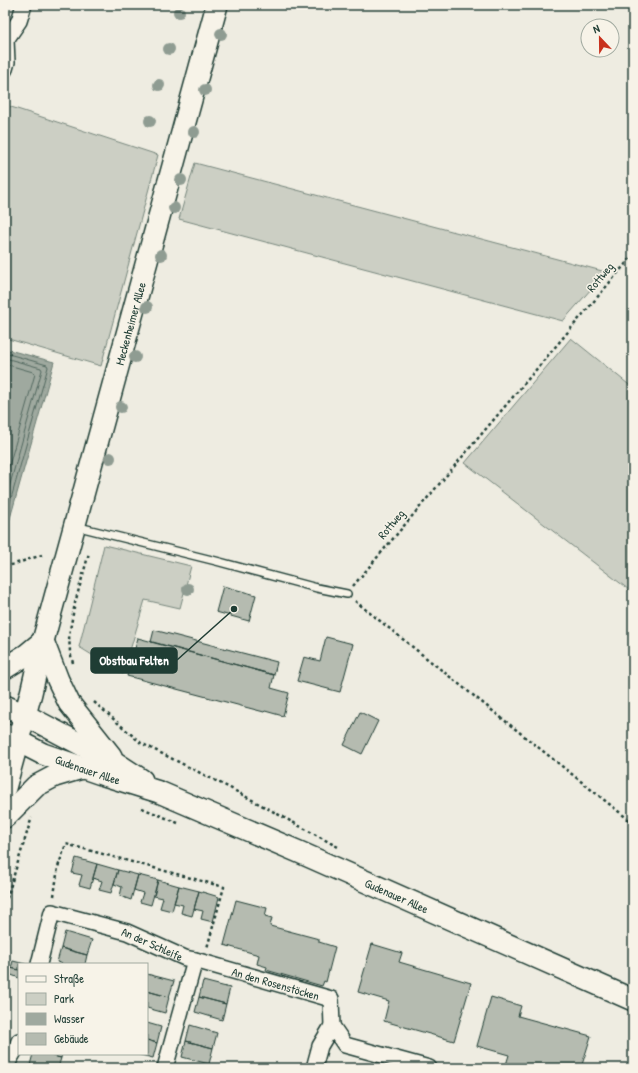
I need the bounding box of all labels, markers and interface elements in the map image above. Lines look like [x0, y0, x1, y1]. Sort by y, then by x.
north arrow [580, 18, 620, 58]
text: N [591, 21, 602, 36]
street label: Rottweg [582, 258, 618, 296]
street label: Meckenheimer Allee [110, 280, 149, 367]
street label: Rottweg [373, 505, 409, 543]
callout: Obstbau Felten [91, 648, 177, 673]
text: Obstbau Felten [99, 651, 169, 669]
street label: Gudenauer Allee [53, 750, 123, 788]
street label: Gudenauer Allee [362, 874, 431, 917]
street label: An der Schleife [120, 922, 186, 965]
legend [18, 963, 148, 1055]
street label: An den Rosenstöcken [230, 963, 322, 1004]
text: Straße [54, 970, 84, 987]
text: Park [54, 990, 74, 1007]
text: Wasser [54, 1010, 85, 1027]
text: Gebäude [54, 1030, 89, 1047]

